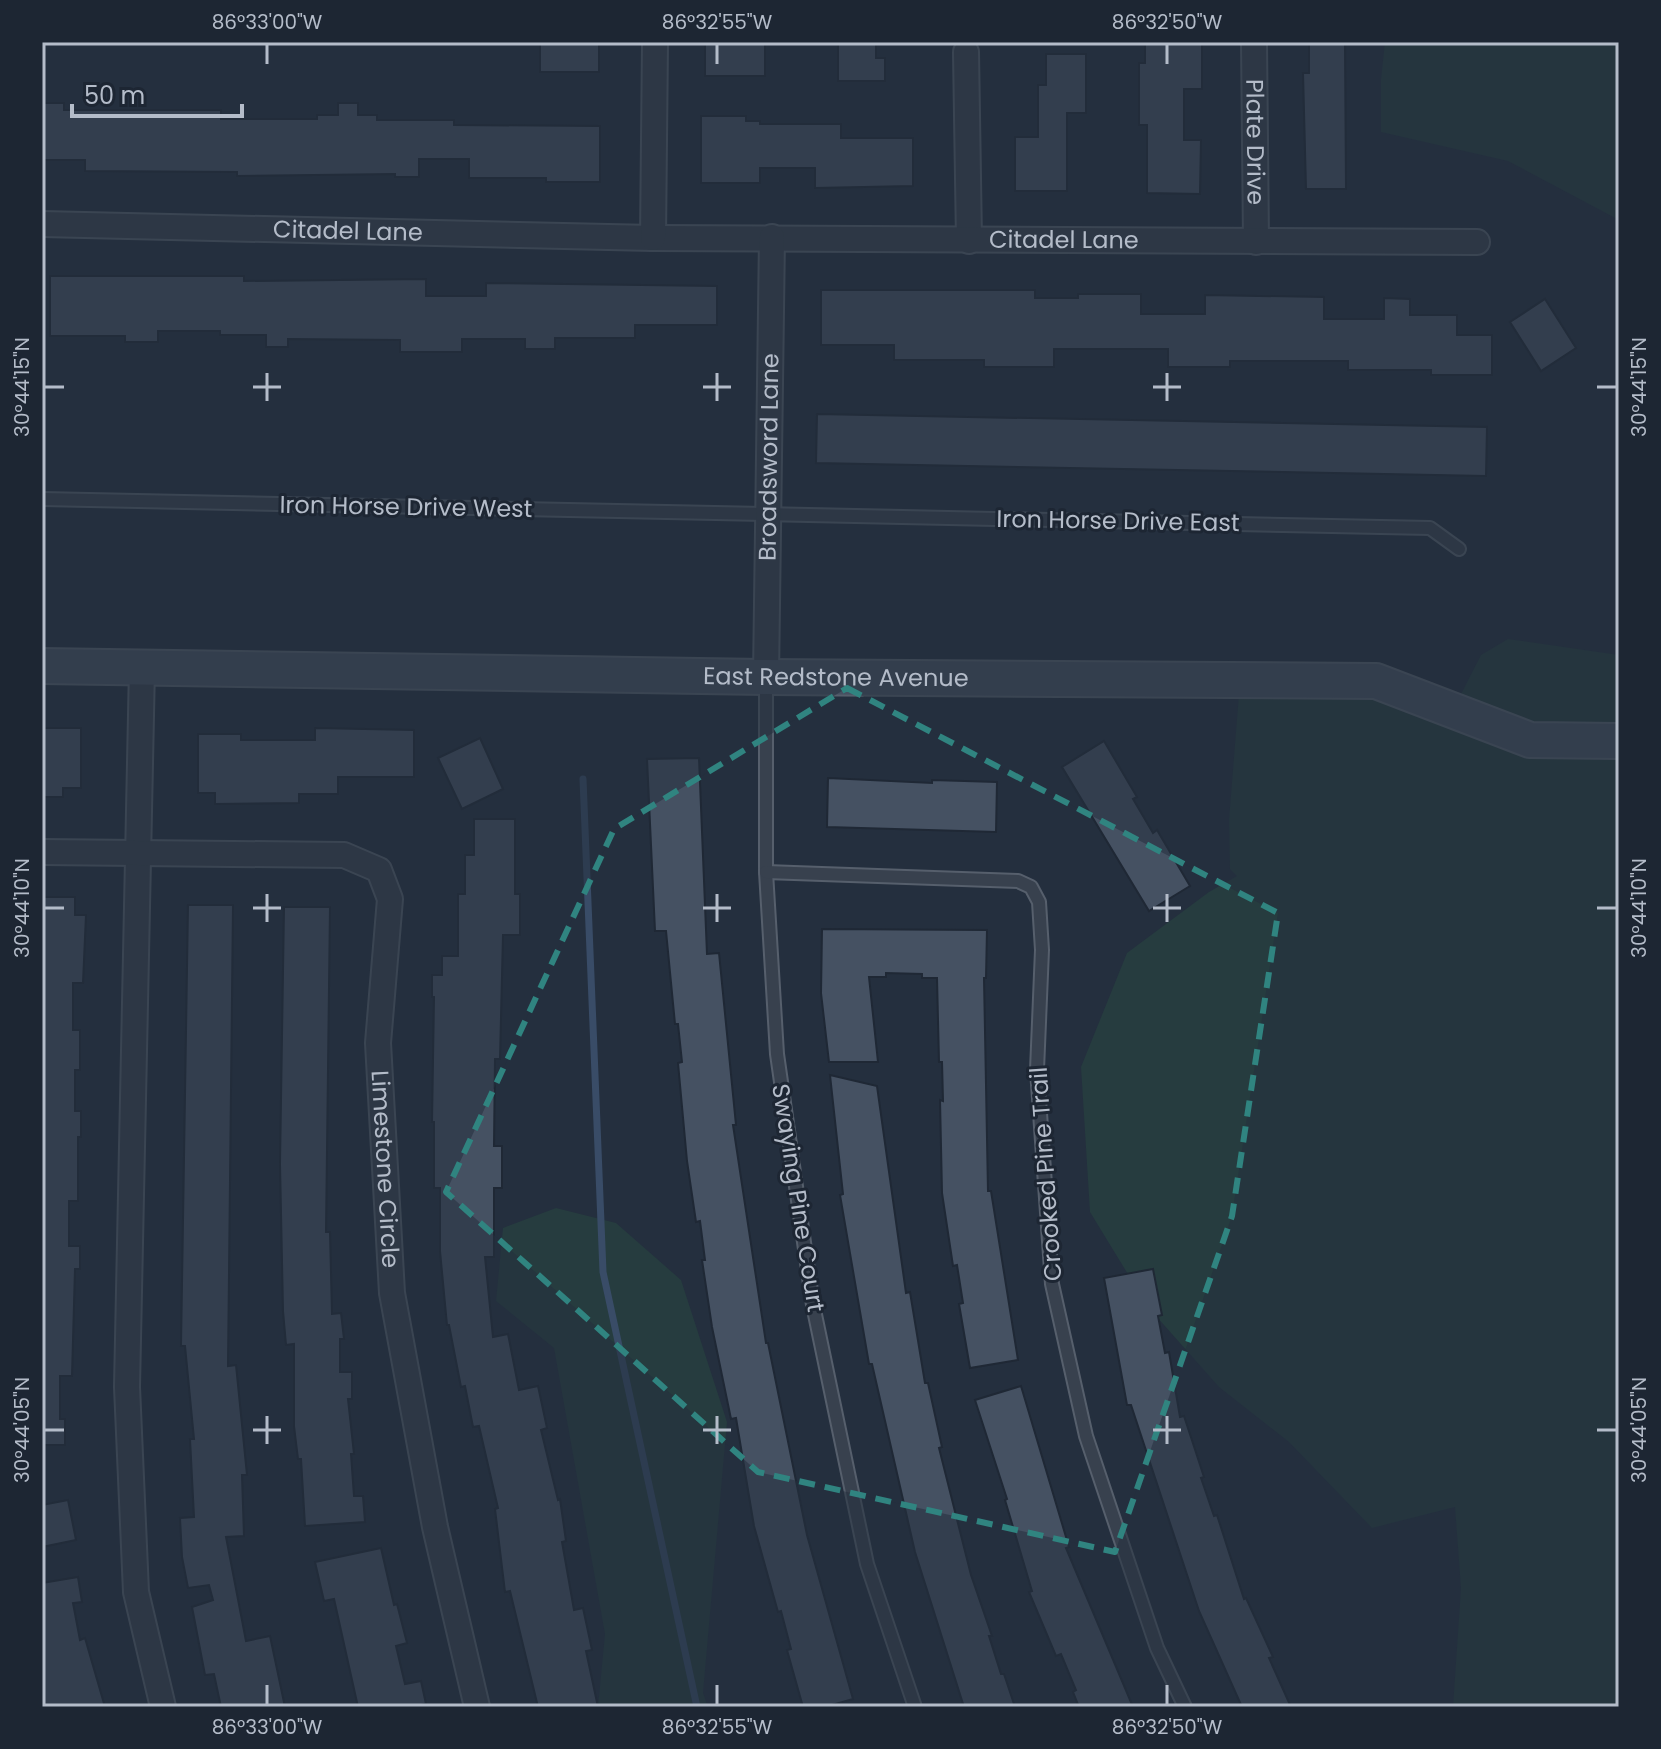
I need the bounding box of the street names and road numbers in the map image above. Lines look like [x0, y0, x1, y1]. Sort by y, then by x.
street label: Plate Drive [1238, 79, 1273, 205]
street label: Citadel Lane [273, 212, 423, 249]
street label: Citadel Lane [989, 223, 1139, 256]
street label: Broadsword Lane [751, 353, 786, 561]
street label: Iron Horse Drive West [279, 488, 533, 525]
street label: Iron Horse Drive East [996, 502, 1240, 539]
street label: East Redstone Avenue [703, 659, 969, 694]
street label: Crooked Pine Trail [1022, 1066, 1069, 1282]
street label: Limestone Circle [364, 1069, 408, 1269]
street label: Swaying Pine Court [764, 1081, 833, 1314]

